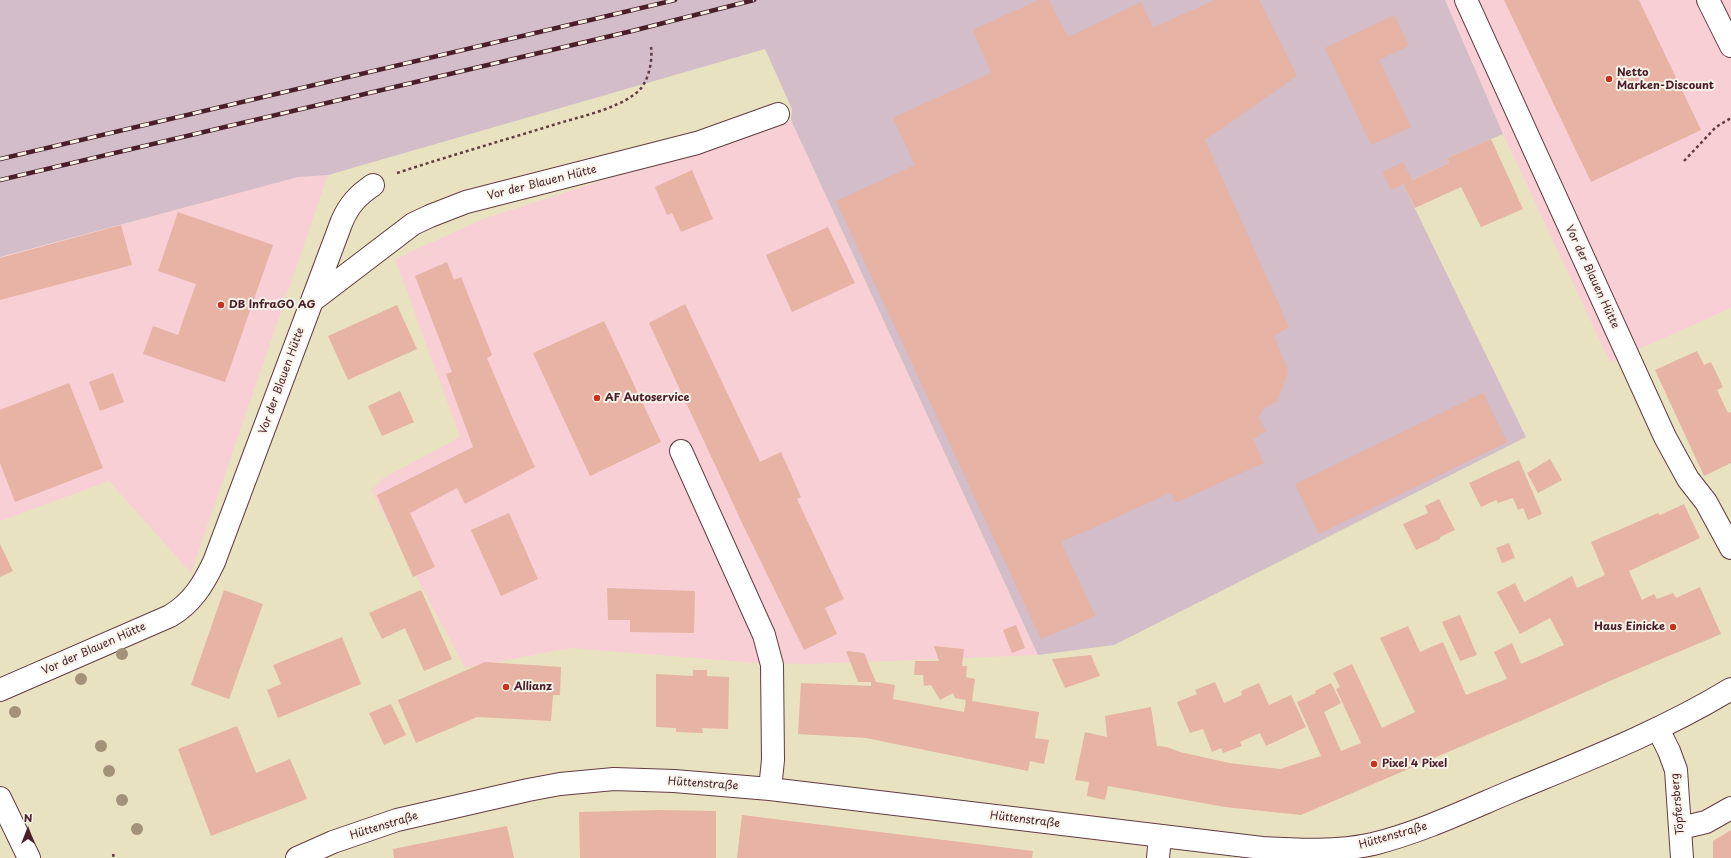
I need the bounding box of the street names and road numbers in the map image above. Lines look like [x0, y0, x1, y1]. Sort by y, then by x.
street label: Vor der Blauen Hütte [486, 163, 598, 203]
street label: Vor der Blauen Hütte [1562, 223, 1622, 331]
street label: Vor der Blauen Hütte [257, 326, 307, 436]
street label: Vor der Blauen Hütte [40, 620, 148, 678]
street label: Töpfersberg [1669, 773, 1687, 835]
street label: Hüttenstraße [667, 775, 739, 793]
street label: Hüttenstraße [348, 809, 420, 843]
street label: Hüttenstraße [989, 809, 1061, 831]
street label: Hüttenstraße [1357, 820, 1429, 852]

